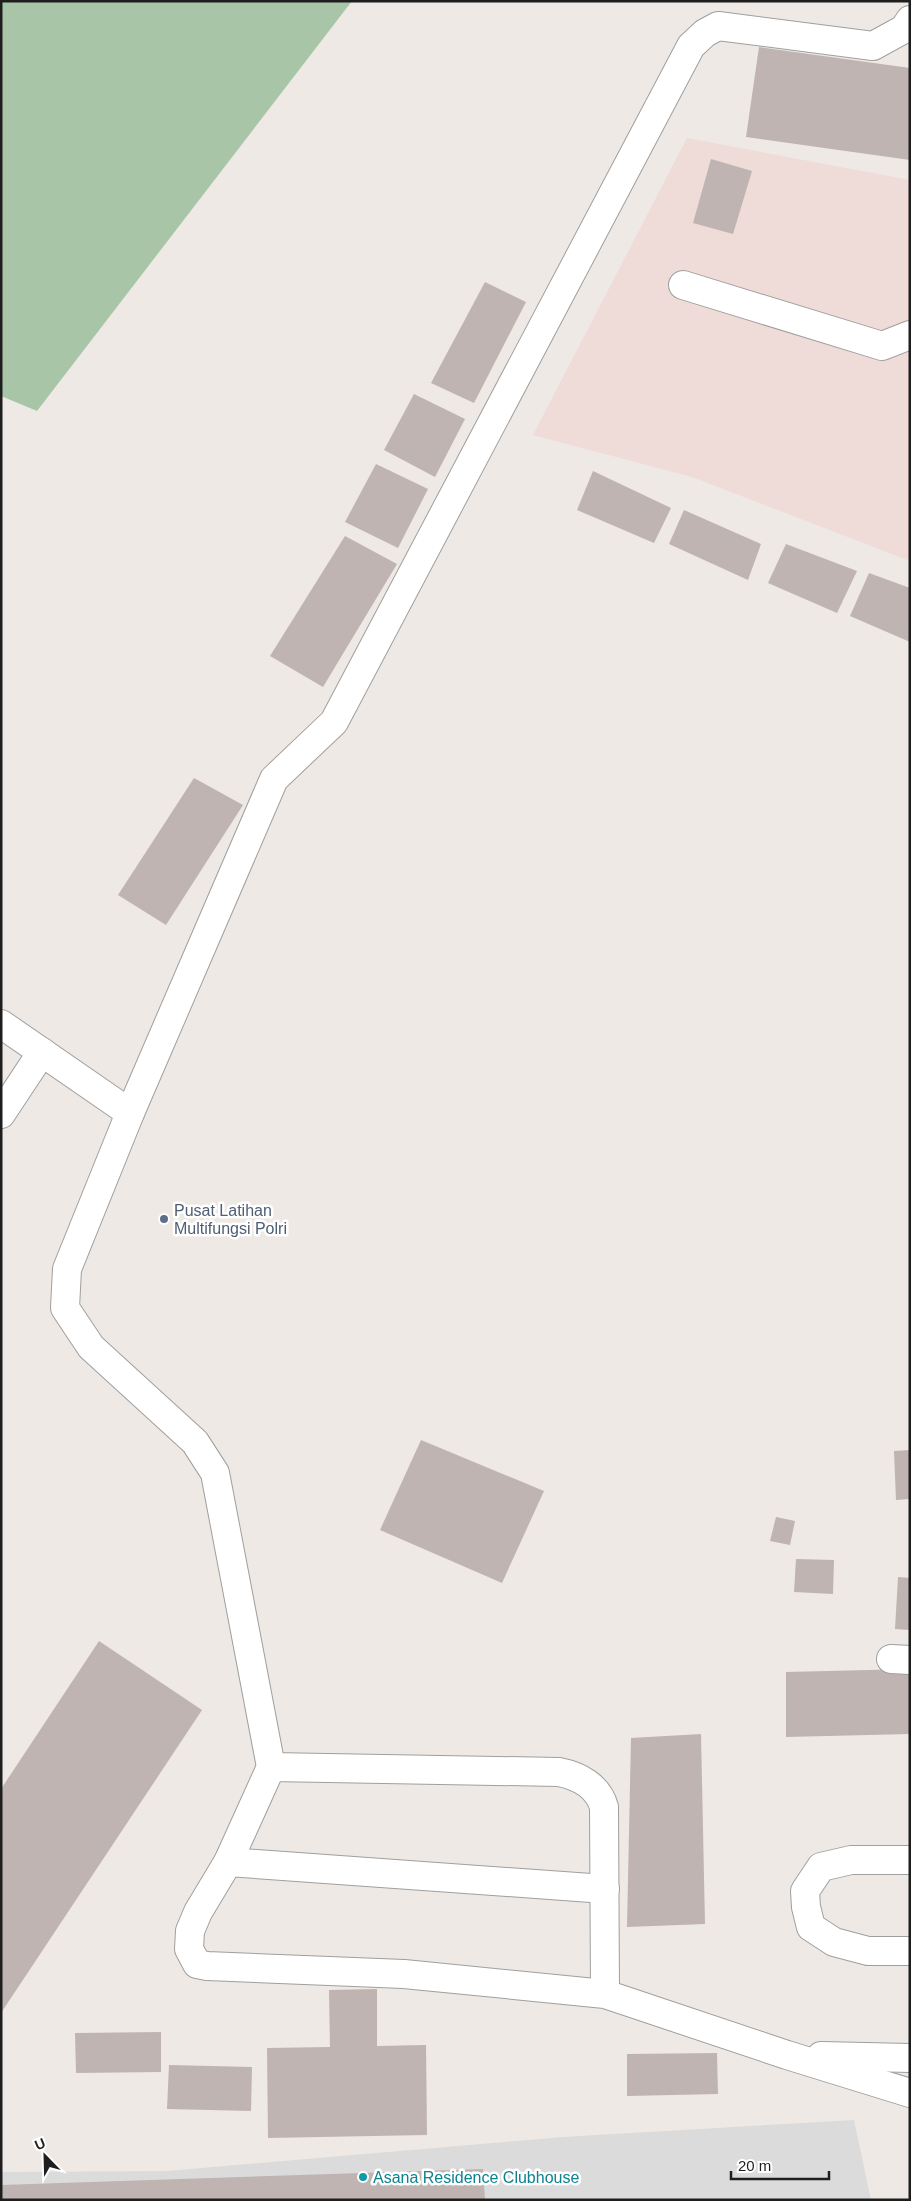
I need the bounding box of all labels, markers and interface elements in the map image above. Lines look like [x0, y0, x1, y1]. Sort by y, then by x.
place label: Pusat Latihan Multifungsi Polri [174, 1202, 287, 1237]
marker: Pusat Latihan Multifungsi Polri [158, 1213, 170, 1225]
north arrow [20, 2131, 70, 2181]
text: U [32, 2135, 48, 2153]
scale bar [731, 2148, 828, 2180]
text: 20 m [738, 2157, 771, 2174]
place label: Asana Residence Clubhouse [373, 2169, 579, 2186]
marker: Asana Residence Clubhouse [357, 2171, 369, 2183]

